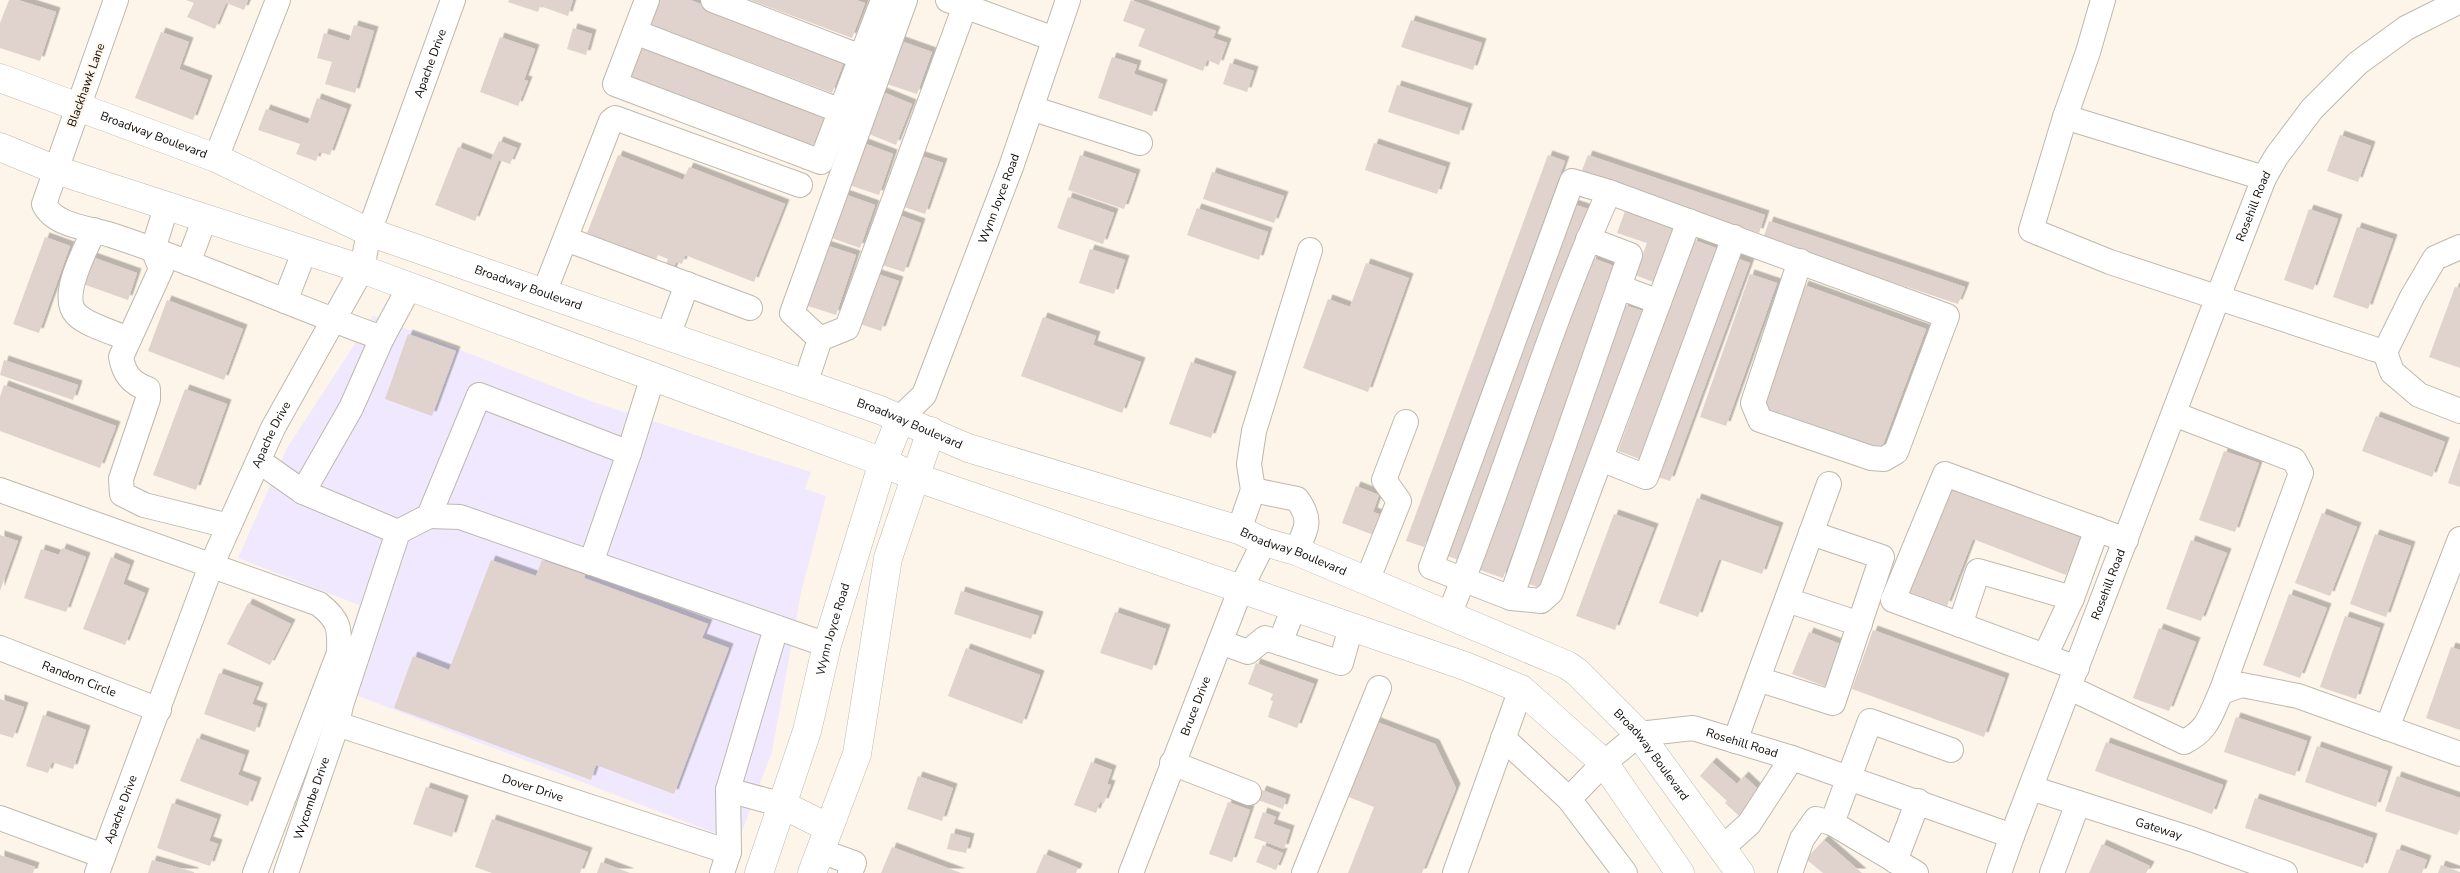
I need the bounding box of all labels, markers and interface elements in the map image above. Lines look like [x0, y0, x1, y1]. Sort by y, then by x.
street label: Apache Drive [410, 27, 450, 100]
street label: Blackhawk Lane [63, 41, 109, 129]
street label: Broadway Boulevard [98, 108, 210, 162]
street label: Wynn Joyce Road [974, 151, 1023, 246]
street label: Rosehill Road [2232, 168, 2274, 244]
street label: Broadway Boulevard [472, 261, 584, 314]
street label: Broadway Boulevard [855, 395, 965, 453]
street label: Apache Drive [248, 398, 294, 471]
street label: Broadway Boulevard [1237, 524, 1349, 579]
street label: Rosehill Road [2087, 547, 2129, 622]
street label: Wynn Joyce Road [812, 581, 854, 677]
street label: Random Circle [40, 657, 119, 701]
street label: Bruce Drive [1177, 674, 1214, 738]
street label: Broadway Boulevard [1610, 705, 1693, 804]
street label: Rosehill Road [1704, 724, 1780, 761]
street label: Wycombe Drive [290, 755, 333, 842]
street label: Dover Drive [500, 770, 566, 805]
street label: Apache Drive [101, 772, 141, 846]
street label: Gateway [2133, 814, 2185, 844]

